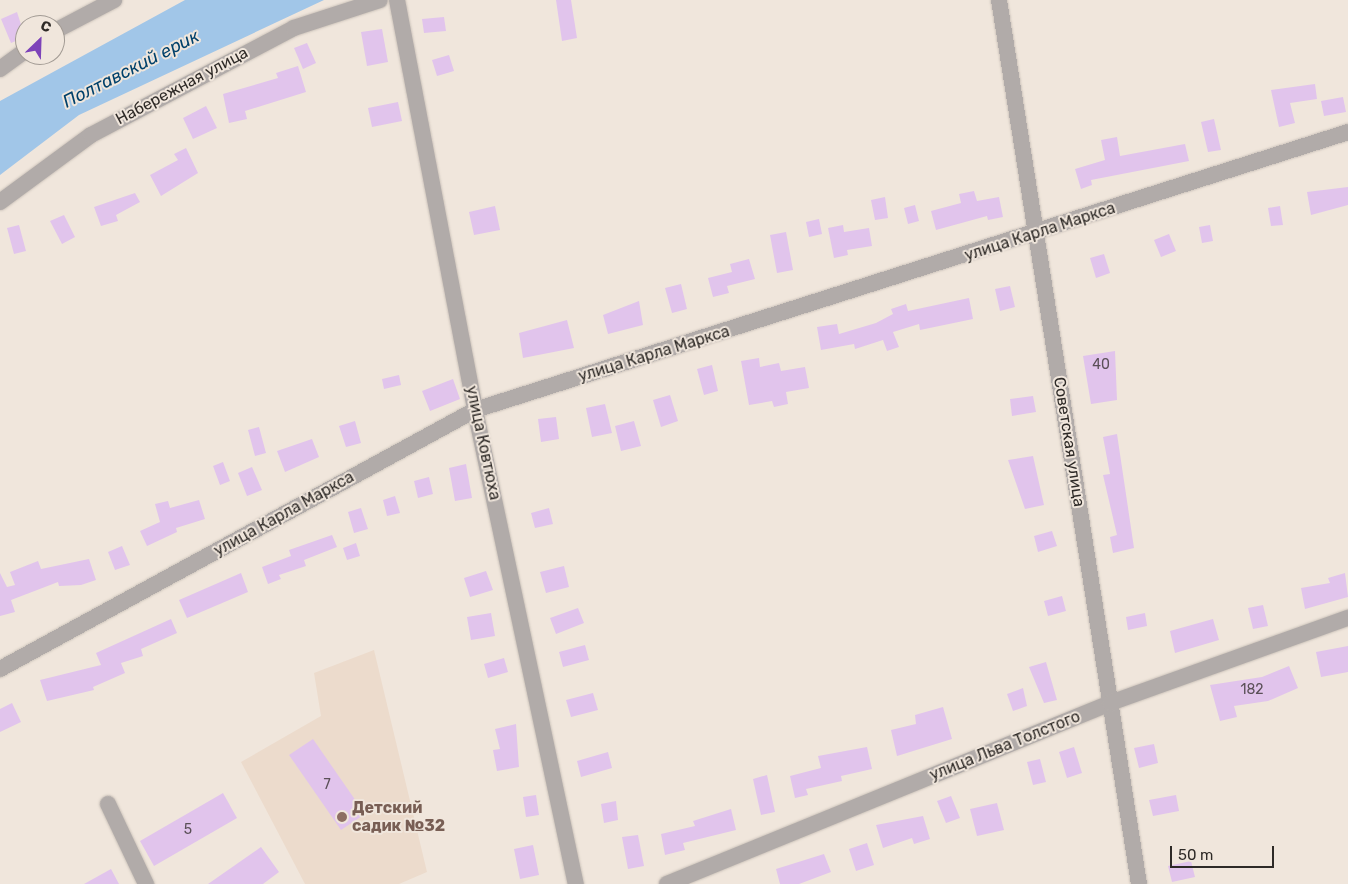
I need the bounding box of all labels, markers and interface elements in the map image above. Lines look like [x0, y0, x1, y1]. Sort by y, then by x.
north arrow [15, 15, 65, 65]
text: С [38, 17, 54, 37]
water label: Полтавский ерик [59, 25, 203, 113]
street label: Набережная улица [113, 43, 251, 129]
street label: улица Карла Маркса [962, 199, 1118, 265]
street label: улица Карла Маркса [576, 322, 732, 386]
house number: 40 [1092, 357, 1110, 373]
street label: Советская улица [1049, 376, 1089, 508]
street label: улица Ковтюха [462, 384, 504, 502]
street label: улица Карла Маркса [211, 467, 357, 561]
house number: 182 [1240, 682, 1264, 698]
street label: улица Льва Толстого [927, 707, 1083, 785]
house number: 7 [323, 777, 331, 793]
place label: Детский садик №32 [352, 798, 445, 836]
marker: Детский садик №32 [336, 811, 348, 823]
house number: 5 [184, 822, 192, 838]
scale bar [1173, 836, 1277, 868]
text: 50 m [1178, 846, 1213, 864]

